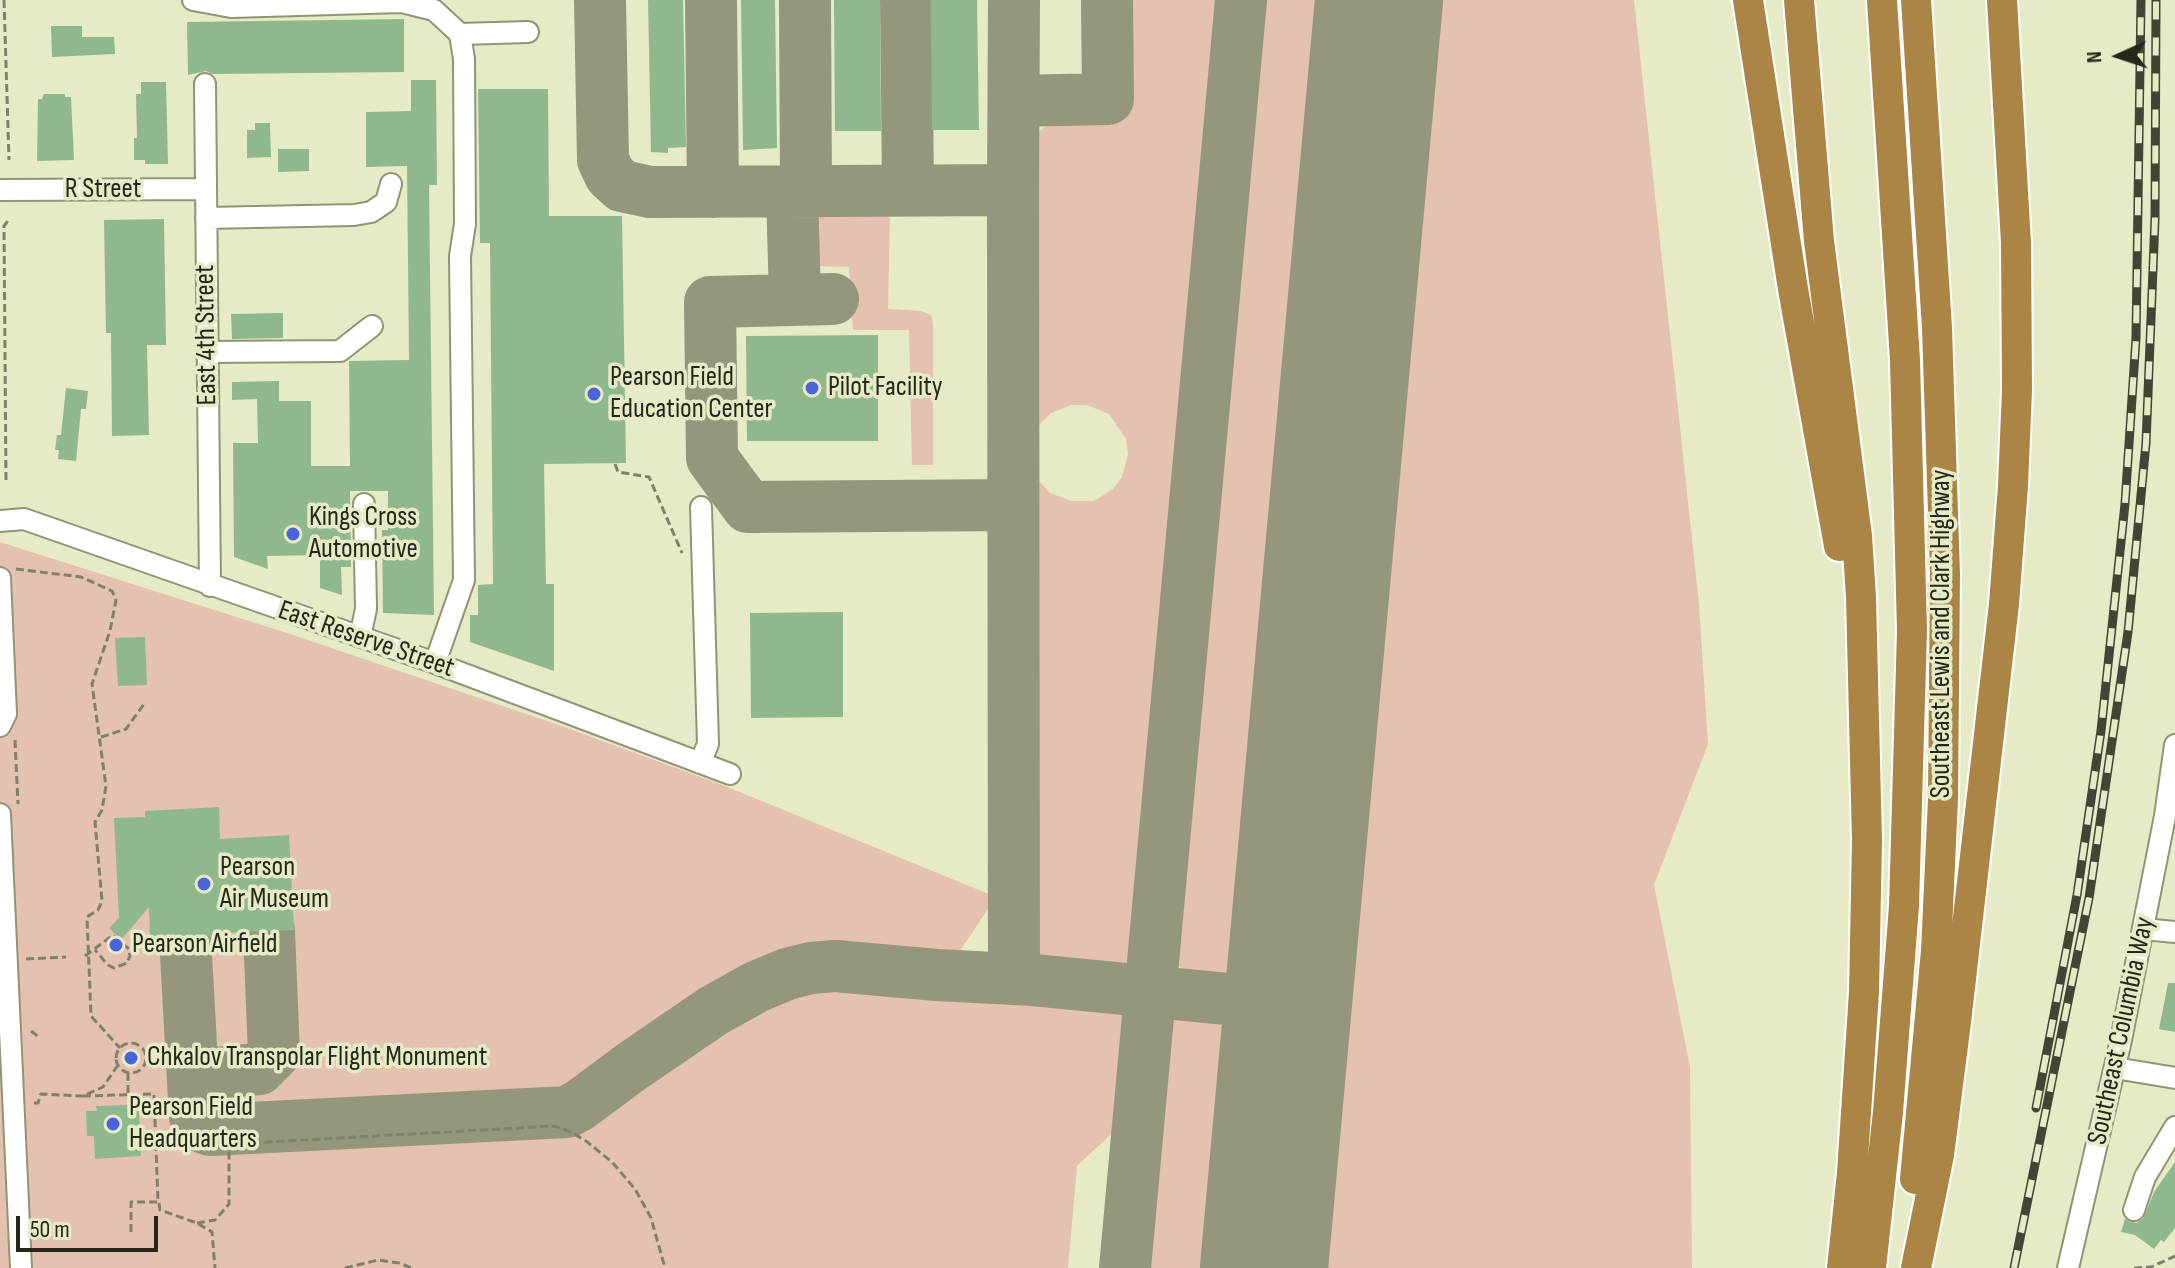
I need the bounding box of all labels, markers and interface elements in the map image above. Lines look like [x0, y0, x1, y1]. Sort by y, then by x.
north arrow [2079, 16, 2159, 96]
text: N [2081, 51, 2108, 64]
street label: R Street [65, 173, 141, 207]
street label: East 4th Street [189, 264, 225, 406]
place label: Pearson Field Education Center [610, 361, 773, 427]
place label: Pilot Facility [828, 371, 943, 405]
marker: Pilot Facility [803, 379, 821, 397]
marker: Pearson Field Education Center [585, 385, 603, 403]
street label: Southeast Lewis and Clark Highway [1925, 470, 1959, 798]
place label: Kings Cross Automotive [309, 501, 418, 567]
marker: Kings Cross Automotive [284, 525, 302, 543]
street label: East Reserve Street [274, 594, 458, 686]
place label: Pearson Air Museum [220, 851, 329, 917]
marker: Pearson Air Museum [195, 875, 213, 893]
street label: Southeast Columbia Way [2081, 914, 2163, 1148]
place label: Pearson Airfield [132, 928, 278, 962]
marker: Pearson Airfield [107, 936, 125, 954]
place label: Chkalov Transpolar Flight Monument [147, 1041, 487, 1075]
marker: Chkalov Transpolar Flight Monument [122, 1049, 140, 1067]
place label: Pearson Field Headquarters [129, 1091, 257, 1157]
marker: Pearson Field Headquarters [104, 1115, 122, 1133]
scale bar [20, 1200, 162, 1250]
text: 50 m [30, 1215, 70, 1244]

